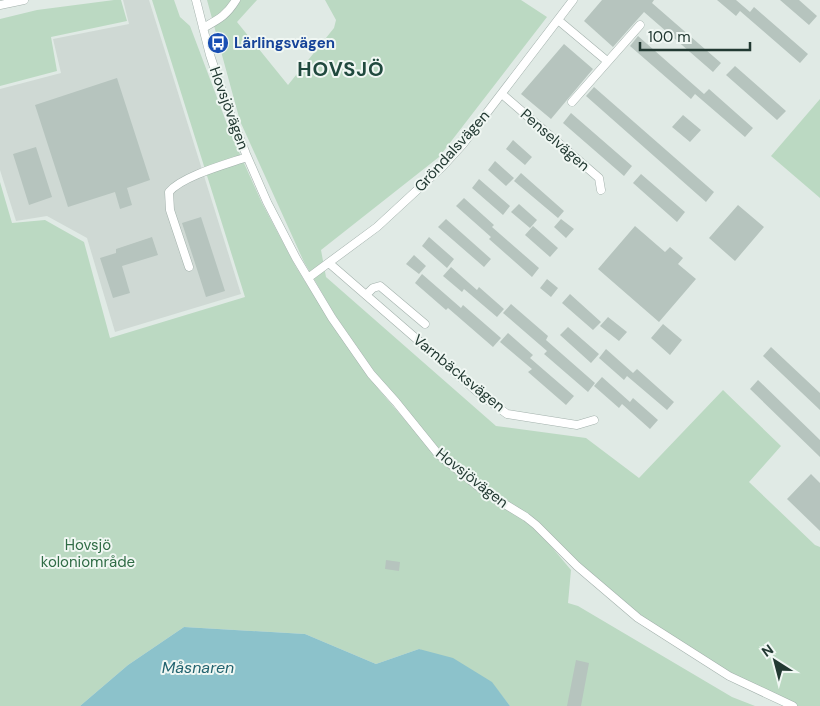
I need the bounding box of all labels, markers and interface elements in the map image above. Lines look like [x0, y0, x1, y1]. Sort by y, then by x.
scale bar [640, 20, 750, 52]
text: 100 m [648, 27, 691, 47]
bus stop icon: Lärlingsvägen [206, 31, 230, 55]
place label: Lärlingsvägen [234, 33, 335, 53]
district label: HOVSJÖ [297, 56, 385, 82]
street label: Hovsjövägen [205, 64, 253, 152]
street label: Penselvägen [516, 104, 594, 176]
street label: Gröndalsvägen [410, 106, 494, 196]
street label: Varnbäcksvägen [409, 330, 509, 416]
street label: Hovsjövägen [432, 443, 512, 513]
park label: Hovsjö koloniområde [41, 535, 135, 572]
north arrow [750, 636, 800, 686]
text: N [758, 640, 777, 661]
water label: Måsnaren [162, 657, 234, 678]

